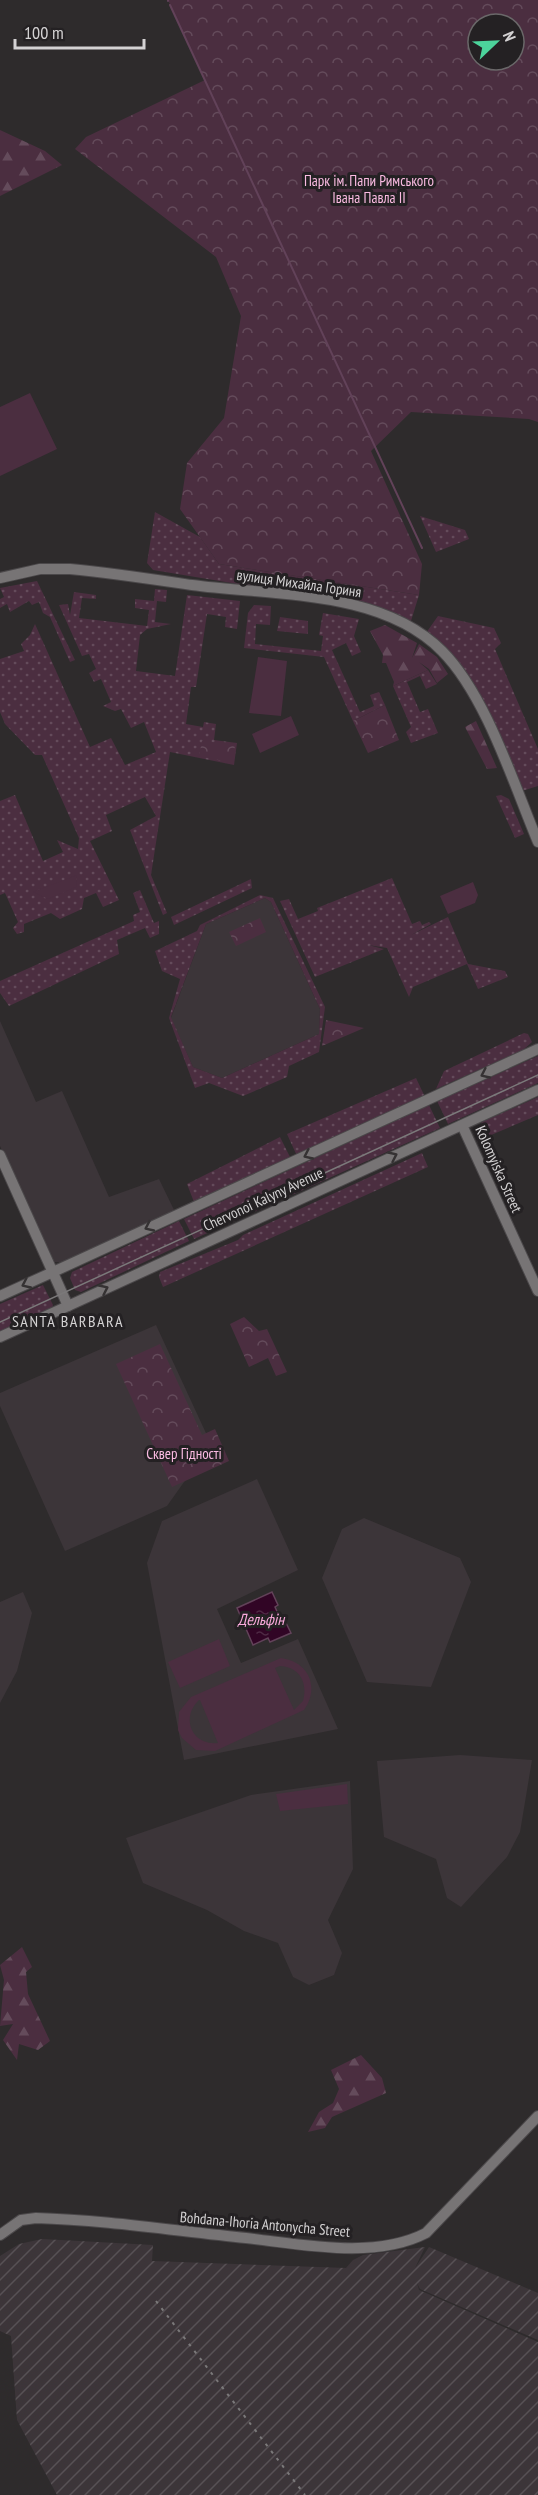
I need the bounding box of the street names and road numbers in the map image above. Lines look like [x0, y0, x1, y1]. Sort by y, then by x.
street label: вулиця Михайла Гориня [235, 565, 363, 601]
street label: Kolomyiska Street [471, 1123, 527, 1215]
street label: Chervonoi Kalyny Avenue [200, 1163, 326, 1235]
street label: Bohdana-Ihoria Antonycha Street [179, 2207, 351, 2241]

